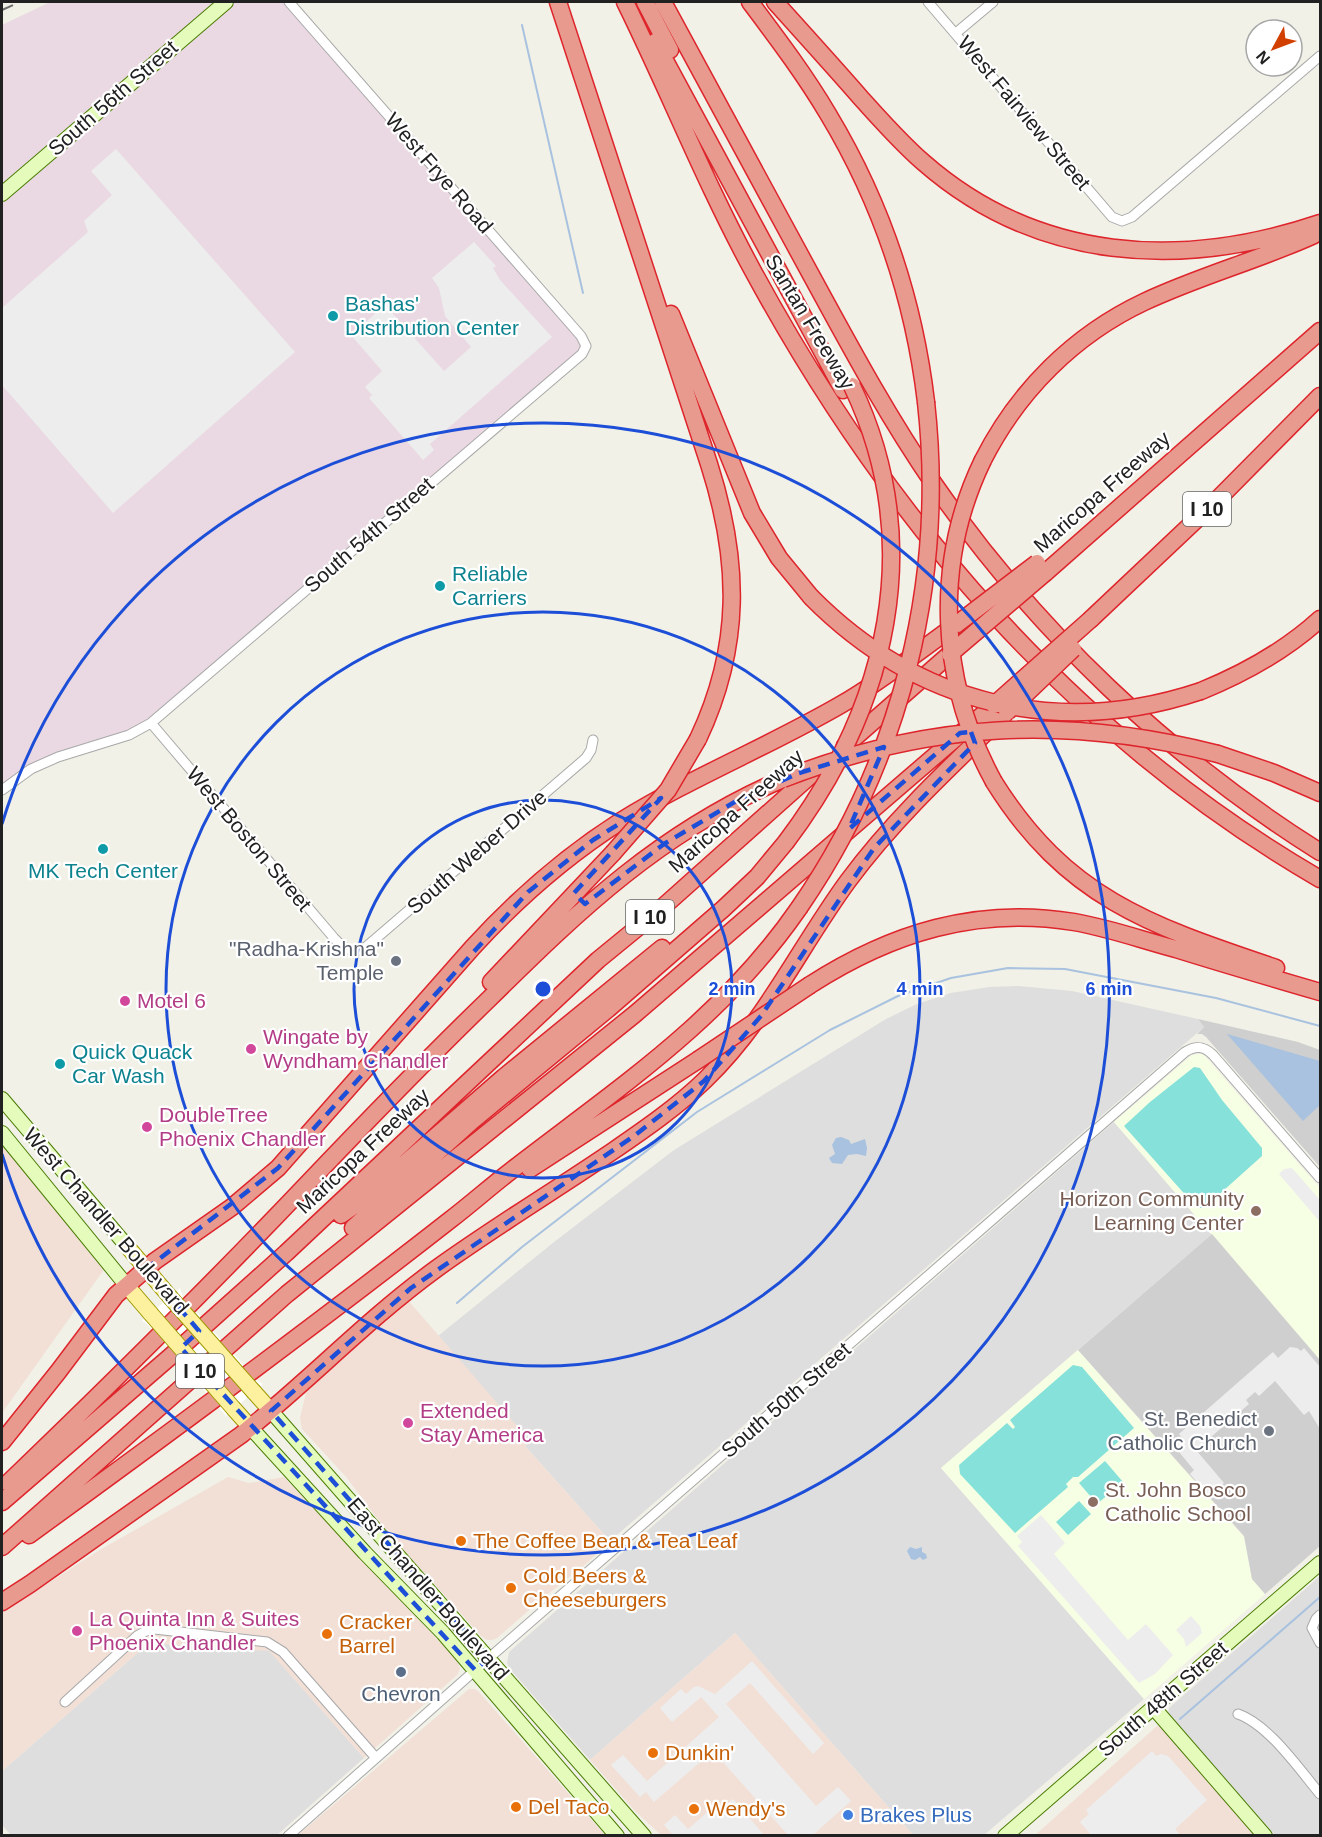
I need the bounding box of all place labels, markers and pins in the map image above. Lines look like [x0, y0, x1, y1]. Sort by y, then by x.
place label: Bashas' Distribution Center [345, 292, 519, 339]
marker: Bashas' Distribution Center [326, 309, 340, 323]
place label: Reliable Carriers [452, 562, 528, 609]
marker: Reliable Carriers [433, 579, 447, 593]
marker: MK Tech Center [96, 842, 110, 856]
place label: MK Tech Center [28, 859, 178, 882]
place label: "Radha-Krishna" Temple [229, 937, 384, 984]
marker: "Radha-Krishna" Temple [389, 954, 403, 968]
centre of rings [533, 979, 553, 999]
place label: Motel 6 [137, 989, 206, 1012]
marker: Motel 6 [118, 994, 132, 1008]
place label: Wingate by Wyndham Chandler [263, 1025, 448, 1072]
place label: Quick Quack Car Wash [72, 1040, 193, 1087]
marker: Wingate by Wyndham Chandler [244, 1042, 258, 1056]
marker: Quick Quack Car Wash [53, 1057, 67, 1071]
place label: DoubleTree Phoenix Chandler [159, 1103, 326, 1150]
marker: DoubleTree Phoenix Chandler [140, 1120, 154, 1134]
place label: Horizon Community Learning Center [1060, 1187, 1244, 1234]
marker: Horizon Community Learning Center [1249, 1204, 1263, 1218]
place label: Extended Stay America [420, 1399, 544, 1446]
place label: St. Benedict Catholic Church [1108, 1407, 1257, 1454]
marker: Extended Stay America [401, 1416, 415, 1430]
marker: St. Benedict Catholic Church [1262, 1424, 1276, 1438]
place label: St. John Bosco Catholic School [1105, 1478, 1251, 1525]
marker: St. John Bosco Catholic School [1086, 1495, 1100, 1509]
place label: The Coffee Bean & Tea Leaf [473, 1529, 737, 1552]
marker: The Coffee Bean & Tea Leaf [454, 1534, 468, 1548]
place label: Cold Beers & Cheeseburgers [523, 1564, 667, 1611]
marker: Cold Beers & Cheeseburgers [504, 1581, 518, 1595]
place label: La Quinta Inn & Suites Phoenix Chandler [89, 1607, 299, 1654]
place label: Cracker Barrel [339, 1610, 413, 1657]
marker: La Quinta Inn & Suites Phoenix Chandler [70, 1624, 84, 1638]
marker: Cracker Barrel [320, 1627, 334, 1641]
marker: Chevron [394, 1665, 408, 1679]
place label: Chevron [361, 1682, 441, 1705]
place label: Dunkin' [665, 1741, 734, 1764]
marker: Dunkin' [646, 1746, 660, 1760]
place label: Del Taco [528, 1795, 609, 1818]
place label: Wendy's [706, 1797, 786, 1820]
marker: Del Taco [509, 1800, 523, 1814]
marker: Wendy's [687, 1802, 701, 1816]
place label: Brakes Plus [860, 1803, 972, 1826]
marker: Brakes Plus [841, 1808, 855, 1822]

